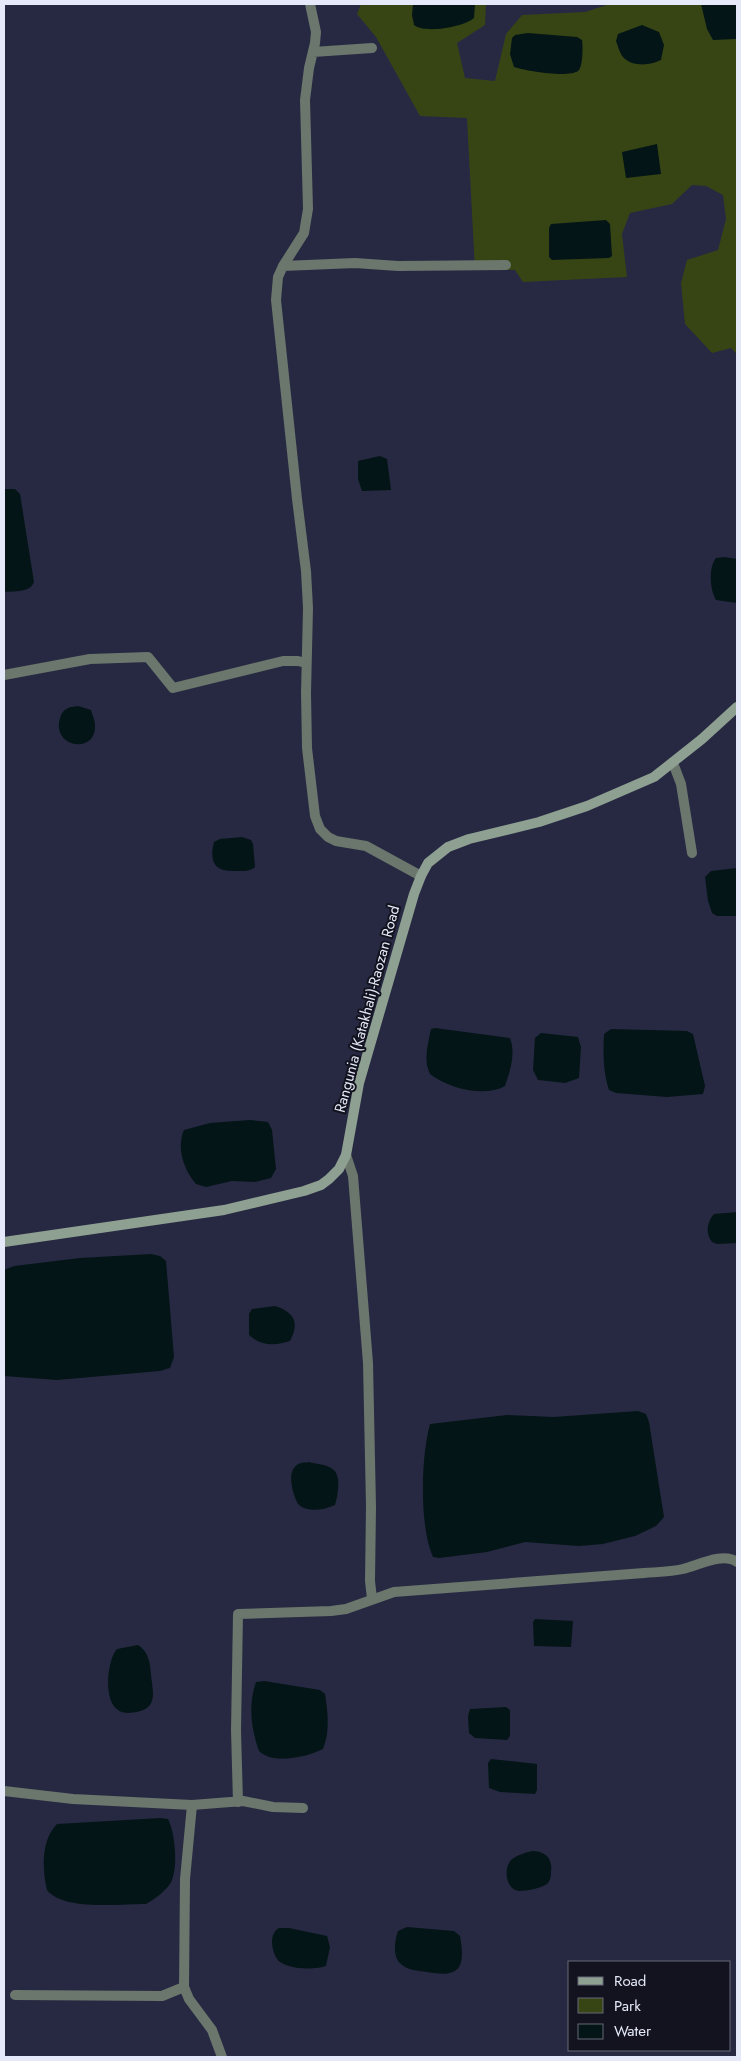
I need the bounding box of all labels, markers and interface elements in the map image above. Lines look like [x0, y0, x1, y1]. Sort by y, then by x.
street label: Rangunia (Katakhali)-Raozan Road [329, 903, 405, 1115]
legend [568, 1961, 731, 2051]
text: Road [614, 1970, 646, 1992]
text: Park [614, 1995, 641, 2017]
text: Water [614, 2020, 652, 2042]

